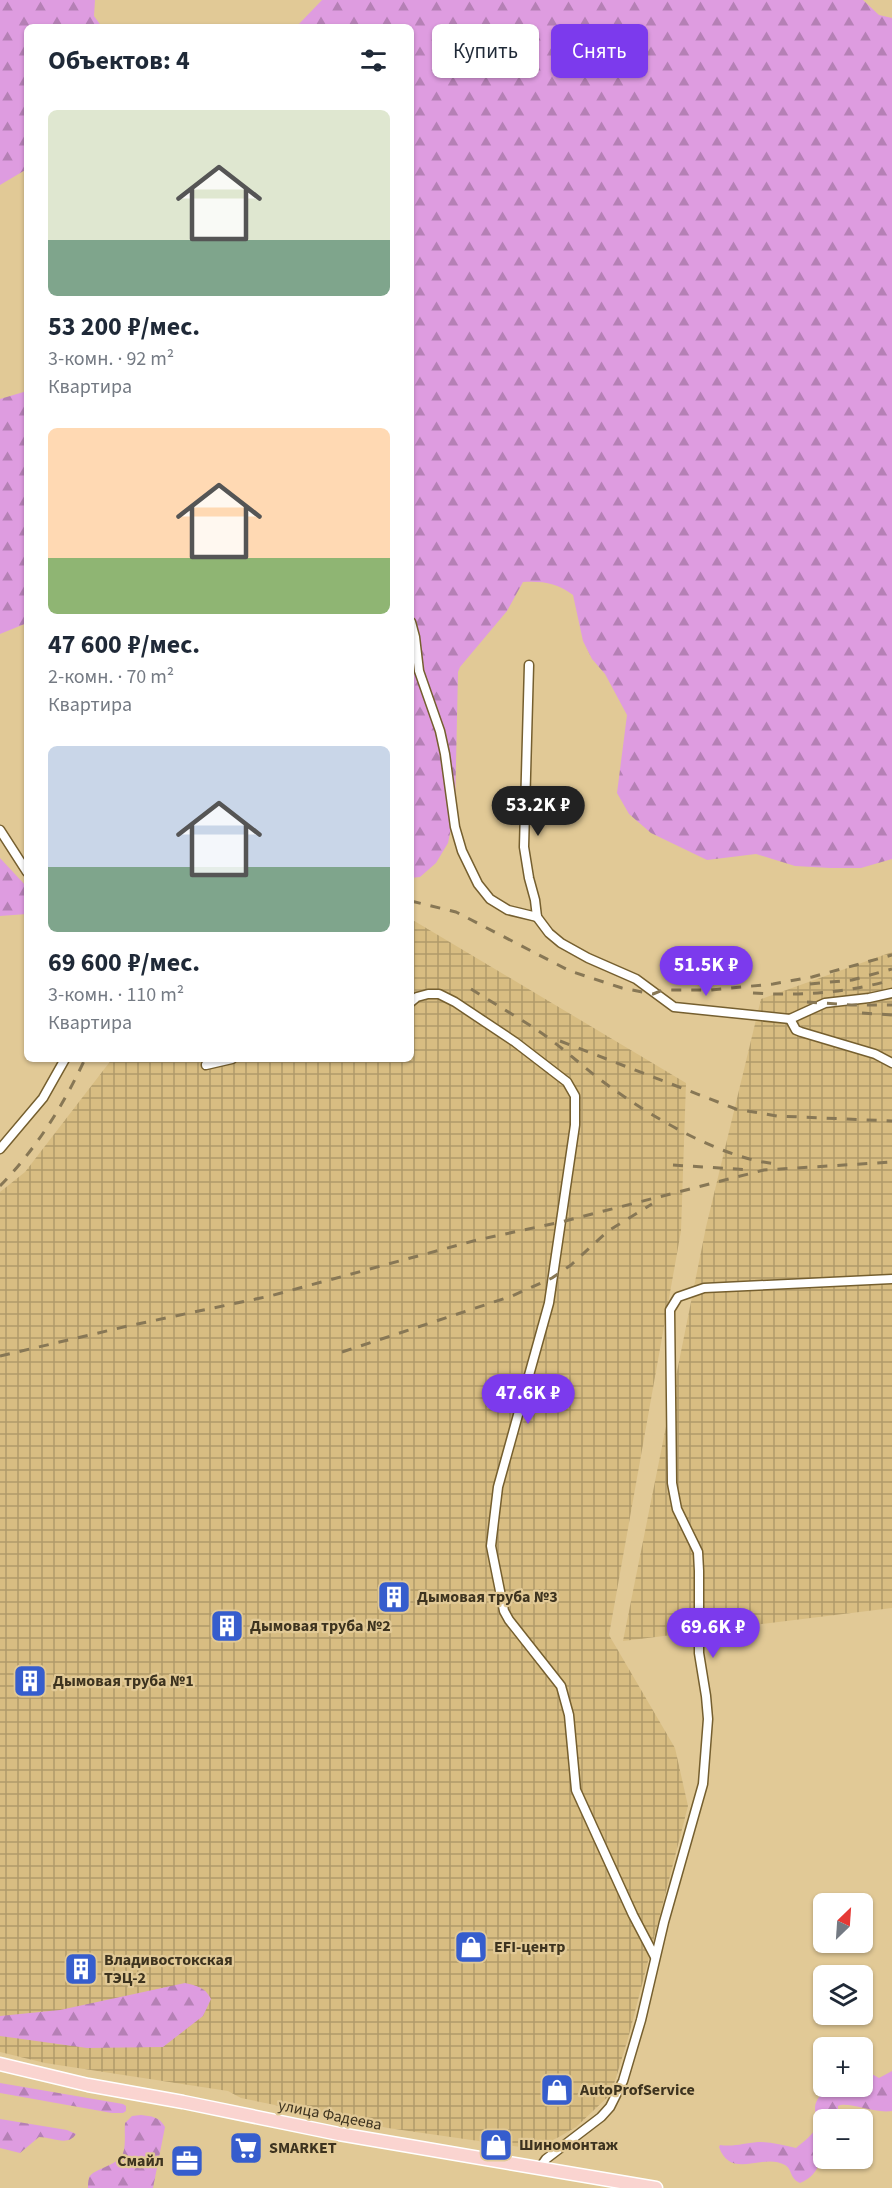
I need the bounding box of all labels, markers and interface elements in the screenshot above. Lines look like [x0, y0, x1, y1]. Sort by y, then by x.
chip: Купить [432, 24, 539, 78]
chip: Снять [551, 24, 648, 78]
text: Объектов: 4 [48, 42, 190, 79]
icon: filters [357, 44, 390, 77]
icon: home [165, 149, 273, 257]
text: 53 200 ₽/мес. [48, 308, 200, 345]
text: 3-комн. · 92 m² [48, 345, 174, 373]
text: Квартира [48, 373, 132, 401]
icon: home [165, 467, 273, 575]
text: 47 600 ₽/мес. [48, 626, 200, 663]
text: 2-комн. · 70 m² [48, 663, 174, 691]
text: Квартира [48, 691, 132, 719]
icon: home [165, 785, 273, 893]
pin: 53.2K ₽ [483, 786, 593, 837]
text: 53.2K ₽ [506, 791, 570, 819]
text: 69 600 ₽/мес. [48, 944, 200, 981]
pin: 51.5K ₽ [651, 946, 761, 997]
text: 51.5K ₽ [674, 951, 738, 979]
text: 3-комн. · 110 m² [48, 981, 184, 1009]
text: Квартира [48, 1009, 132, 1037]
pin: 47.6K ₽ [473, 1374, 583, 1425]
text: 47.6K ₽ [496, 1379, 560, 1407]
building icon: Дымовая труба №3 [376, 1579, 412, 1615]
place label: Дымовая труба №3 [417, 1586, 558, 1608]
building icon: Дымовая труба №2 [209, 1608, 245, 1644]
pin: 69.6K ₽ [658, 1608, 768, 1659]
text: 69.6K ₽ [681, 1613, 745, 1641]
place label: Дымовая труба №2 [250, 1615, 391, 1637]
building icon: Дымовая труба №1 [12, 1663, 48, 1699]
place label: Дымовая труба №1 [53, 1670, 194, 1692]
north arrow [813, 1893, 873, 1953]
map controls [813, 1893, 873, 2169]
shop icon: EFI-центр [453, 1929, 489, 1965]
place label: EFI-центр [494, 1936, 565, 1958]
place label: Владивостокская ТЭЦ-2 [104, 1949, 233, 1989]
building icon: Владивостокская ТЭЦ-2 [63, 1951, 99, 1987]
button: layers [813, 1965, 873, 2025]
button: + [813, 2037, 873, 2097]
shop icon: AutoProfService [539, 2072, 575, 2108]
place label: AutoProfService [579, 2079, 695, 2101]
street label: улица Фадеева [276, 2094, 384, 2136]
button: − [813, 2109, 873, 2169]
shop icon: Шиномонтаж [478, 2127, 514, 2163]
supermarket icon: SMARKET [228, 2130, 264, 2166]
place label: Шиномонтаж [519, 2134, 619, 2156]
place label: SMARKET [269, 2137, 337, 2159]
office icon: Смайл [169, 2143, 205, 2179]
place label: Смайл [117, 2150, 164, 2172]

